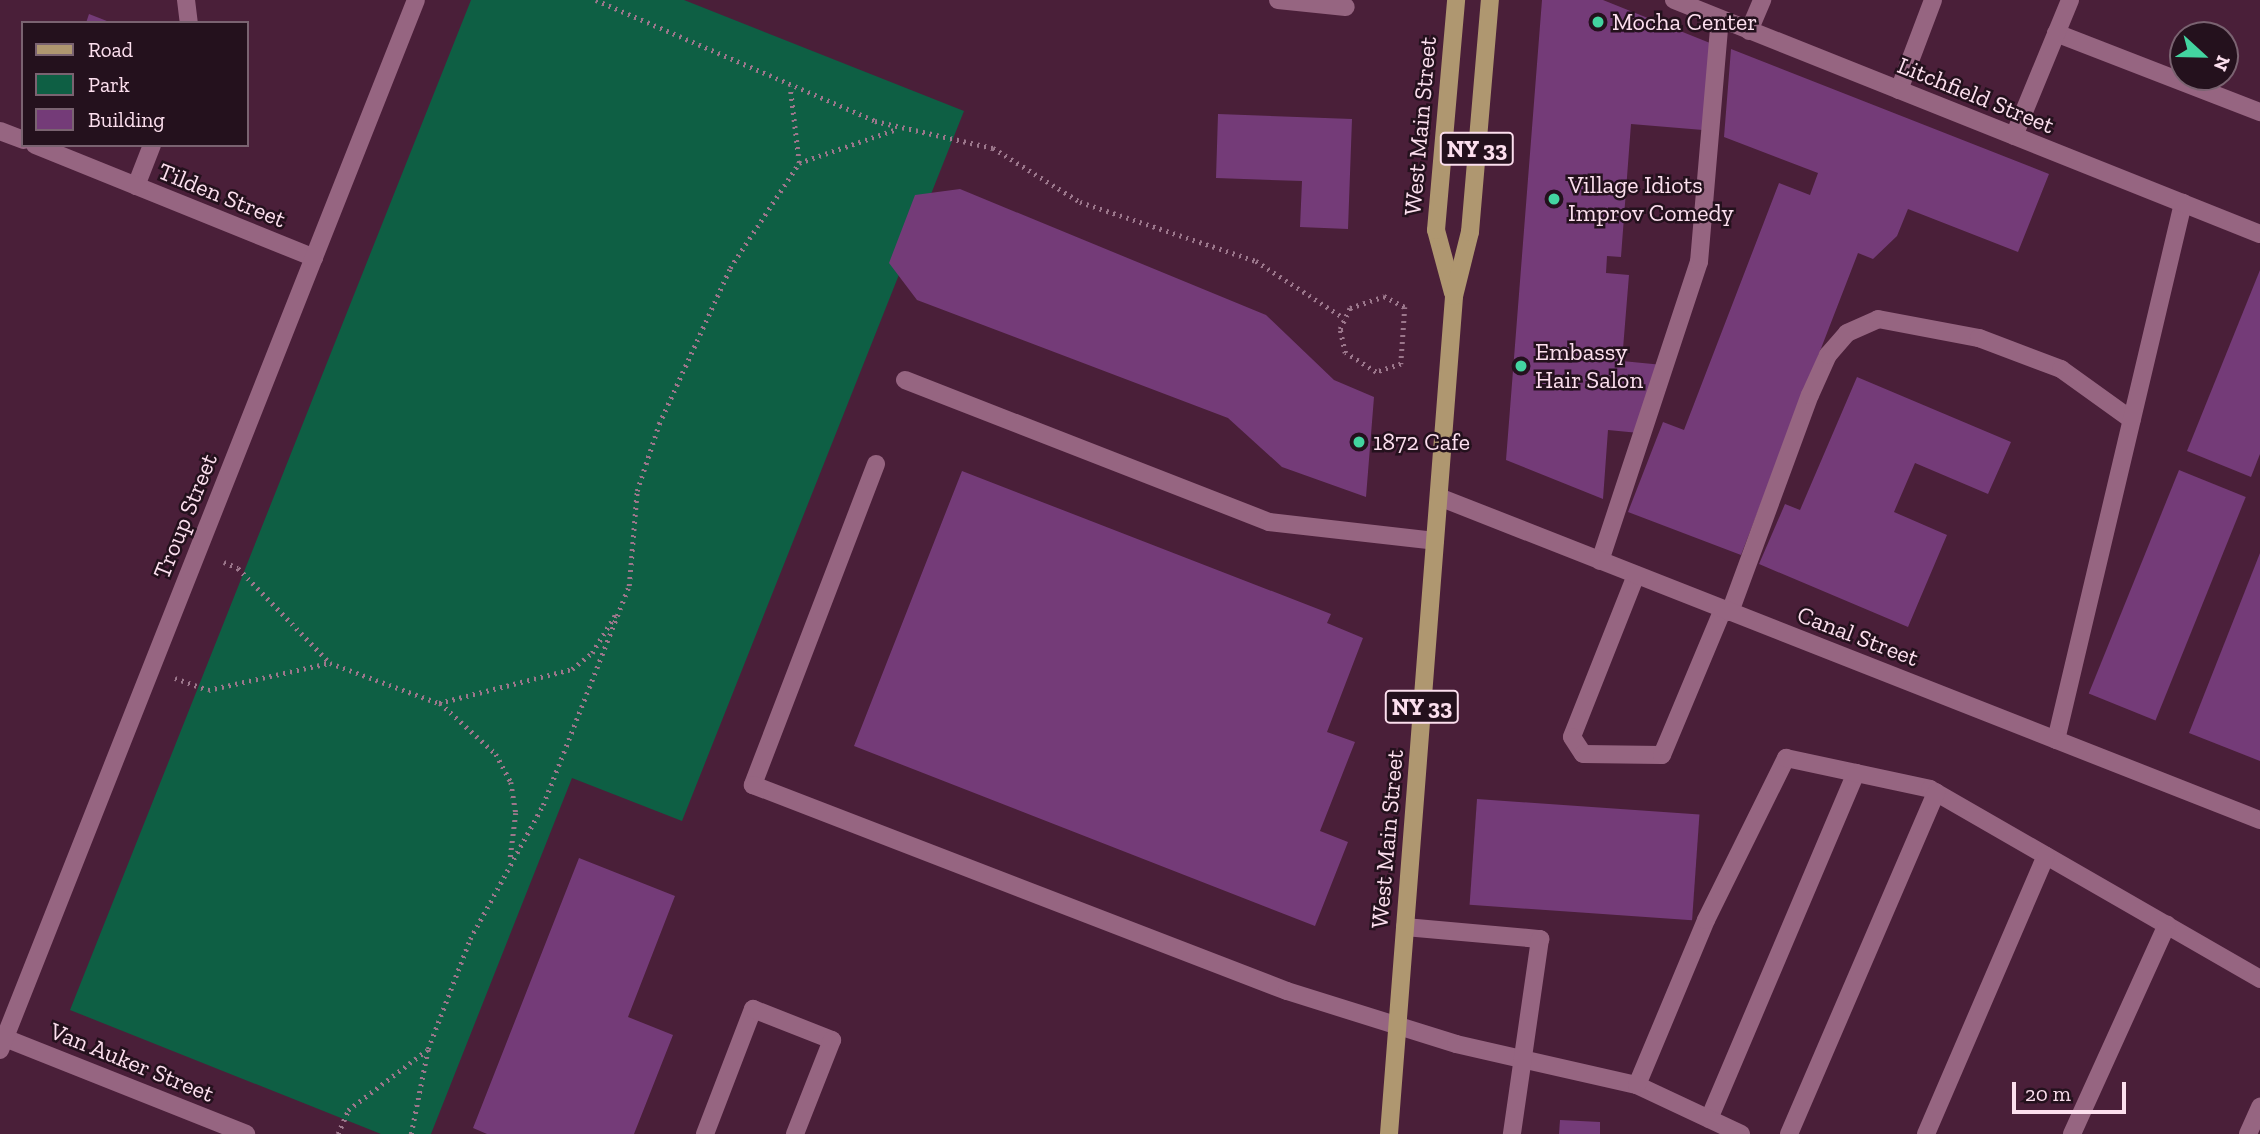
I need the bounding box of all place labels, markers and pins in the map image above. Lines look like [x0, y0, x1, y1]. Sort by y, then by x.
place label: Mocha Center [1612, 8, 1757, 36]
marker: Mocha Center [1590, 14, 1606, 30]
place label: Village Idiots Improv Comedy [1568, 171, 1734, 227]
marker: Village Idiots Improv Comedy [1546, 191, 1562, 207]
place label: Embassy Hair Salon [1535, 338, 1644, 394]
marker: Embassy Hair Salon [1513, 358, 1529, 374]
place label: 1872 Cafe [1373, 428, 1470, 456]
marker: 1872 Cafe [1351, 434, 1367, 450]

